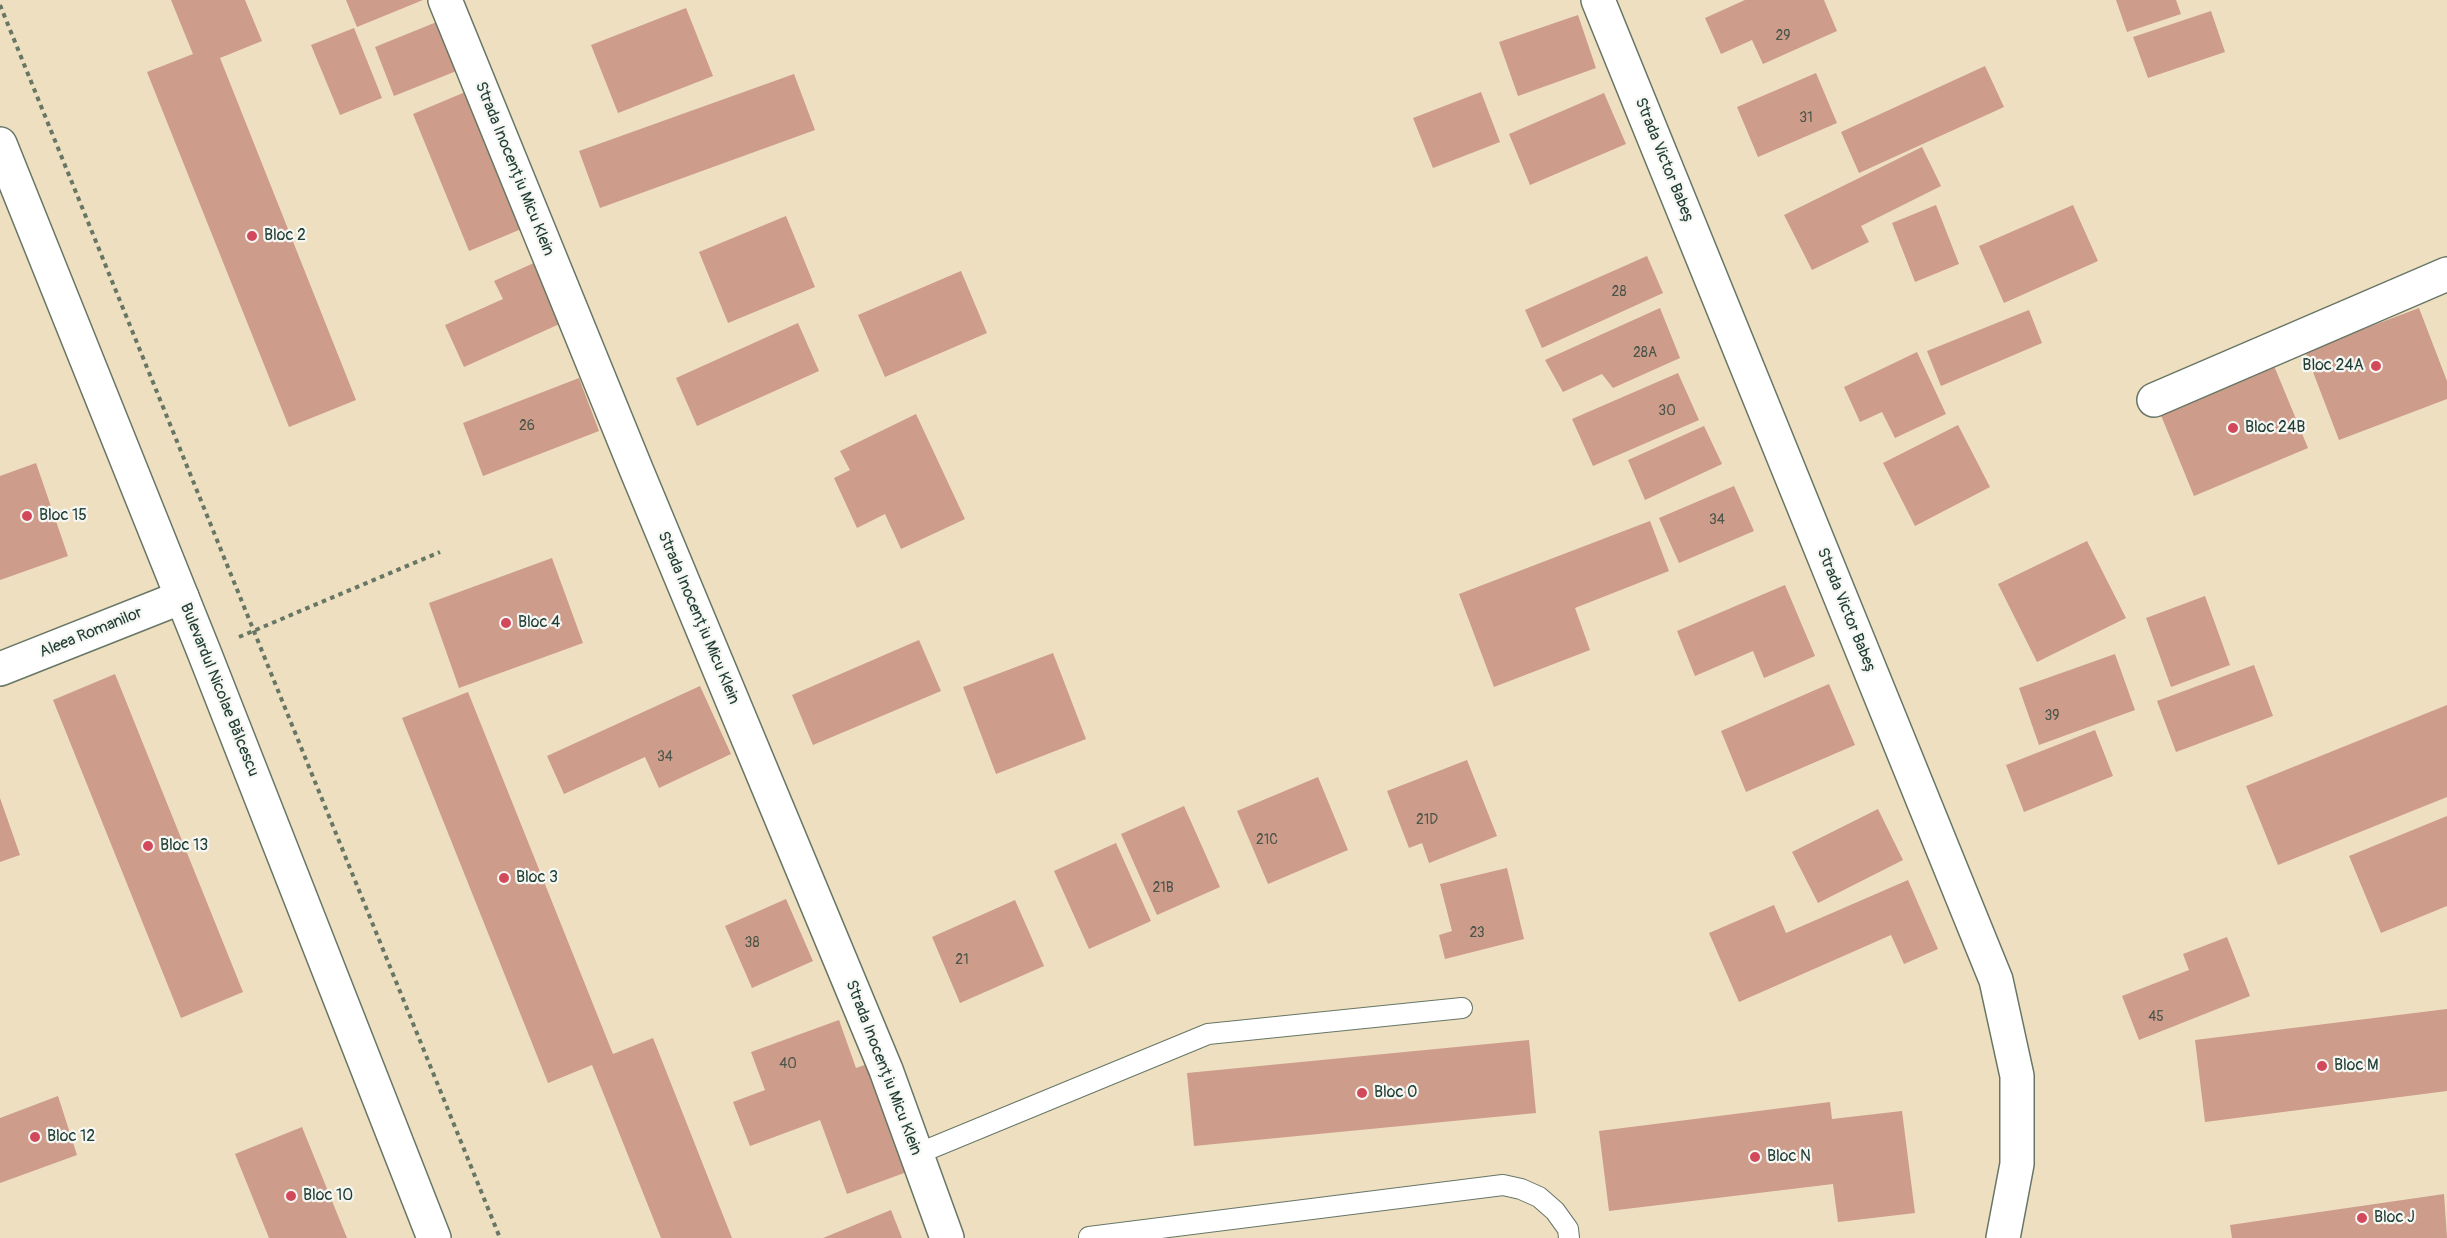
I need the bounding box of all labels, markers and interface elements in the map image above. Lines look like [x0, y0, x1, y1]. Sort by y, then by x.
house number: 29 [1775, 28, 1791, 44]
street label: Strada Inocențiu Micu Klein [470, 79, 558, 259]
street label: Strada Victor Babeș [1630, 95, 1698, 227]
house number: 31 [1799, 110, 1813, 126]
place label: Bloc 2 [264, 226, 306, 246]
marker: Bloc 2 [245, 229, 259, 243]
house number: 28 [1612, 284, 1626, 300]
house number: 28A [1633, 345, 1657, 361]
place label: Bloc 24A [2302, 356, 2364, 376]
marker: Bloc 24A [2369, 359, 2383, 373]
house number: 30 [1658, 403, 1676, 419]
house number: 26 [519, 418, 535, 434]
place label: Bloc 24B [2245, 418, 2305, 438]
marker: Bloc 24B [2226, 421, 2240, 435]
place label: Bloc 15 [39, 506, 87, 526]
marker: Bloc 15 [20, 509, 34, 523]
house number: 34 [1709, 512, 1725, 528]
street label: Strada Inocențiu Micu Klein [653, 529, 743, 707]
street label: Strada Victor Babeș [1812, 545, 1880, 677]
street label: Bulevardul Nicolae Bălcescu [175, 600, 263, 780]
street label: Aleea Romanilor [37, 604, 145, 662]
place label: Bloc 4 [518, 613, 560, 633]
marker: Bloc 4 [499, 616, 513, 630]
house number: 39 [2044, 708, 2060, 724]
house number: 34 [657, 749, 673, 765]
house number: 21D [1416, 812, 1438, 828]
house number: 21C [1256, 832, 1278, 848]
place label: Bloc 13 [160, 836, 208, 856]
marker: Bloc 13 [141, 839, 155, 853]
place label: Bloc 3 [516, 868, 558, 888]
marker: Bloc 3 [497, 871, 511, 885]
house number: 21B [1152, 880, 1174, 896]
house number: 23 [1469, 925, 1485, 941]
house number: 38 [745, 935, 759, 951]
house number: 21 [955, 952, 969, 968]
street label: Strada Inocențiu Micu Klein [841, 978, 925, 1158]
house number: 45 [2148, 1009, 2164, 1025]
house number: 40 [779, 1056, 797, 1072]
place label: Bloc M [2334, 1056, 2379, 1076]
marker: Bloc M [2315, 1059, 2329, 1073]
place label: Bloc O [1374, 1083, 1417, 1103]
marker: Bloc O [1355, 1086, 1369, 1100]
place label: Bloc 12 [47, 1127, 95, 1147]
marker: Bloc 12 [28, 1130, 42, 1144]
place label: Bloc N [1767, 1147, 1811, 1167]
marker: Bloc N [1748, 1150, 1762, 1164]
place label: Bloc 10 [303, 1186, 353, 1206]
marker: Bloc 10 [284, 1189, 298, 1203]
place label: Bloc J [2374, 1208, 2415, 1228]
marker: Bloc J [2355, 1211, 2369, 1225]

